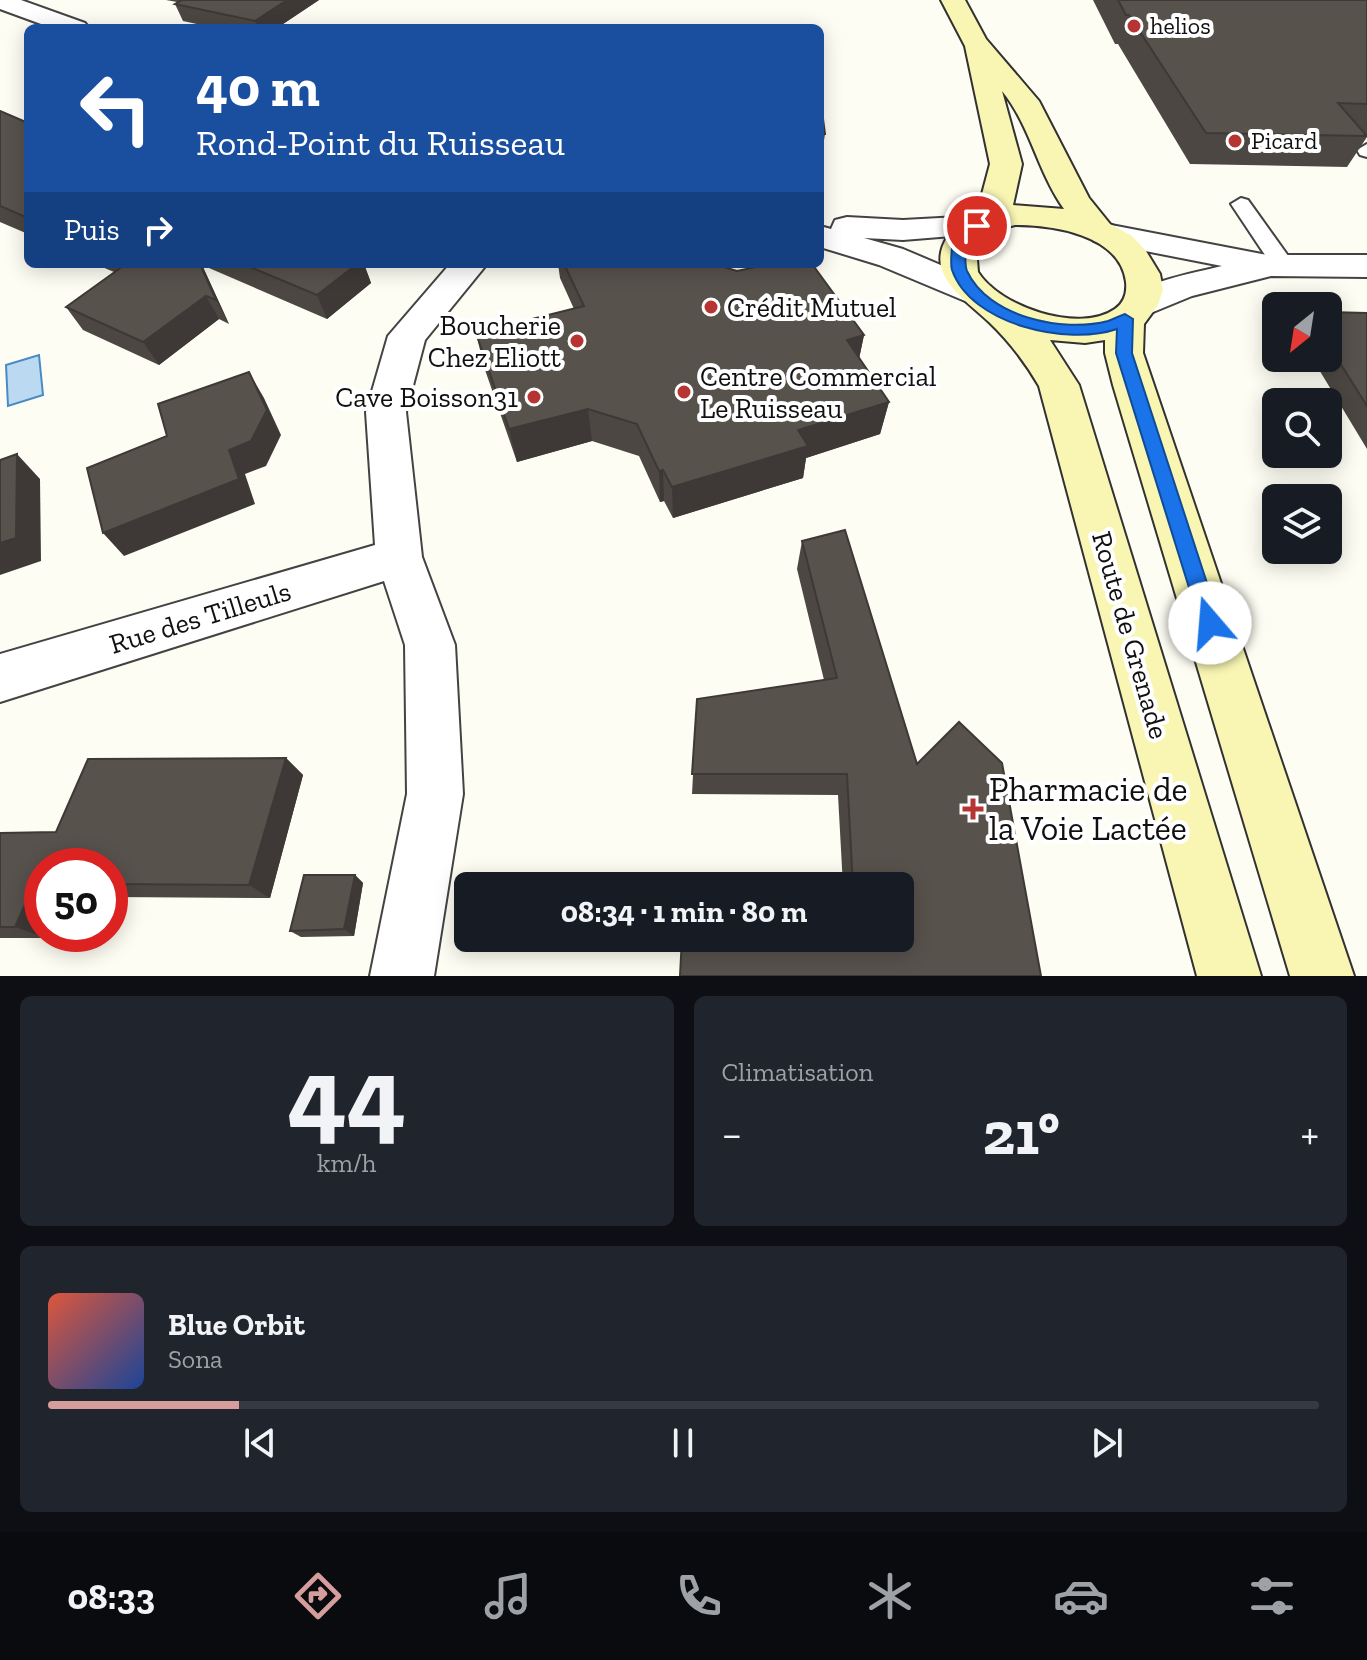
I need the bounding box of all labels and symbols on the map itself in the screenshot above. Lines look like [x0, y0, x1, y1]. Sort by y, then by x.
place label: helios [1150, 11, 1211, 40]
marker: helios [1125, 17, 1143, 35]
place label: Picard [1251, 126, 1317, 155]
marker: Picard [1226, 132, 1244, 150]
pin [943, 192, 1011, 260]
place label: Crédit Mutuel [727, 291, 897, 324]
north arrow [1262, 292, 1342, 372]
marker: Crédit Mutuel [702, 298, 720, 316]
place label: Boucherie Chez Eliott [428, 309, 562, 374]
marker: Boucherie Chez Eliott [568, 332, 586, 350]
place label: Centre Commercial Le Ruisseau [700, 360, 936, 425]
place label: Cave Boisson31 [335, 381, 518, 414]
marker: Centre Commercial Le Ruisseau [675, 383, 693, 401]
marker: Cave Boisson31 [525, 388, 543, 406]
street label: Route de Grenade [1085, 528, 1176, 743]
street label: Rue des Tilleuls [106, 574, 295, 661]
position arrow [1168, 581, 1252, 665]
place label: Pharmacie de la Voie Lactée [989, 769, 1188, 849]
marker: Pharmacie de la Voie Lactée [964, 800, 982, 818]
speed limit sign: 50 [24, 848, 128, 952]

